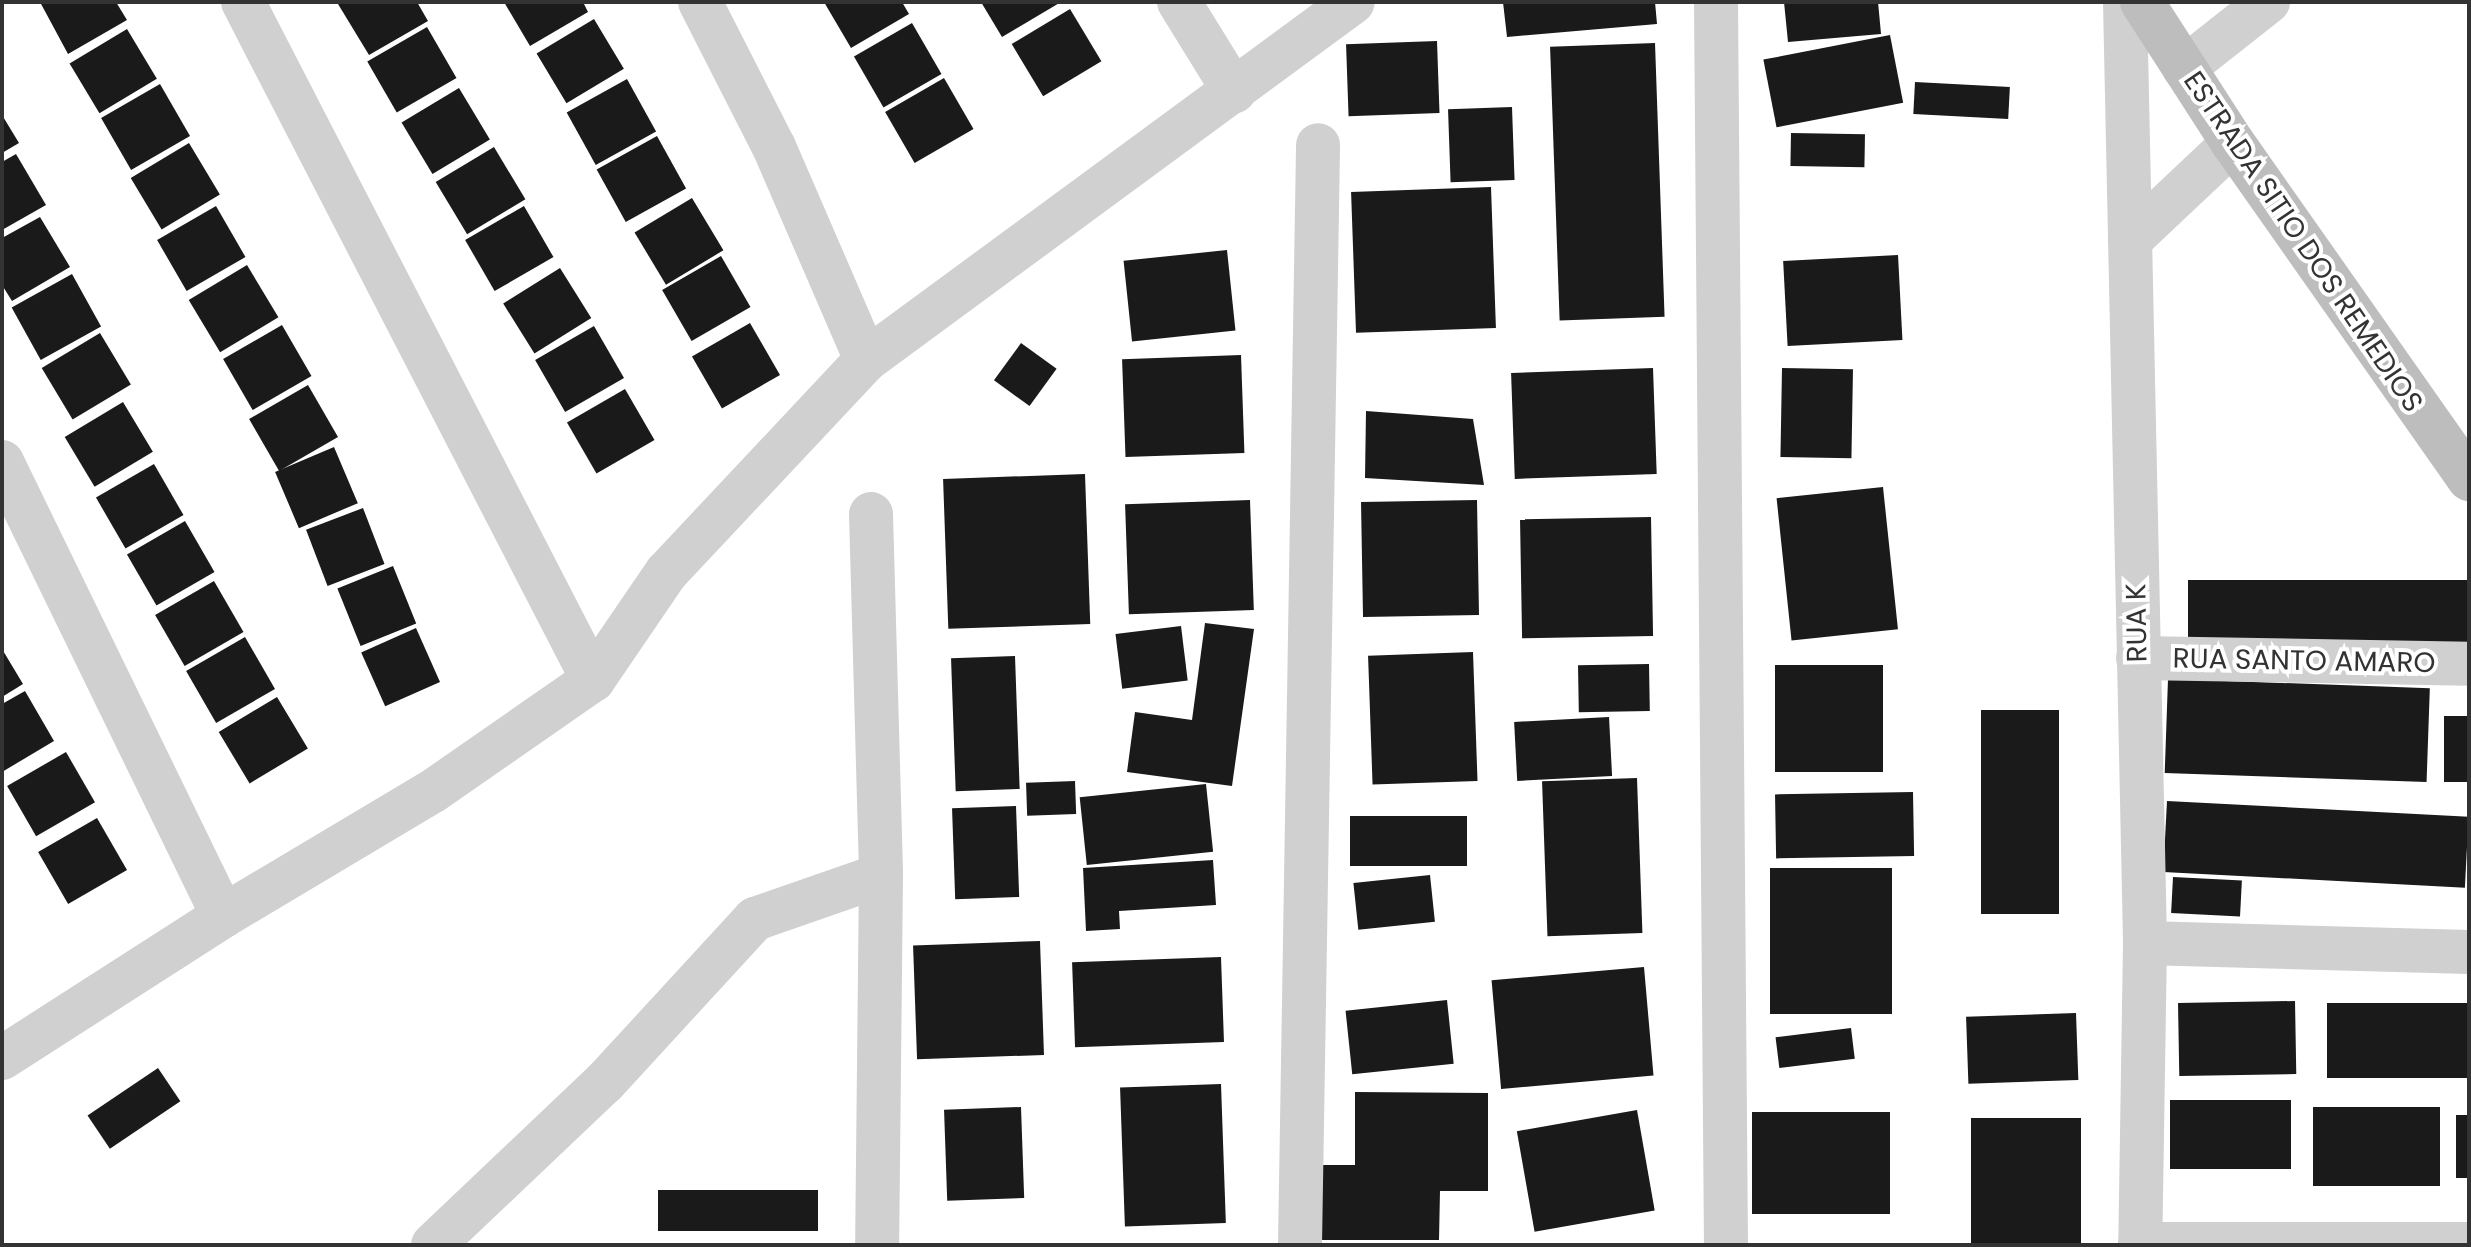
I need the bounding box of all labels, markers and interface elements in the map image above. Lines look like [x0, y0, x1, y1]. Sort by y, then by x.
street label: ESTRADA SITIO DOS REMEDIOS [2176, 65, 2430, 419]
street label: RUA K [2120, 583, 2154, 663]
street label: RUA SANTO AMARO [2172, 642, 2436, 680]

